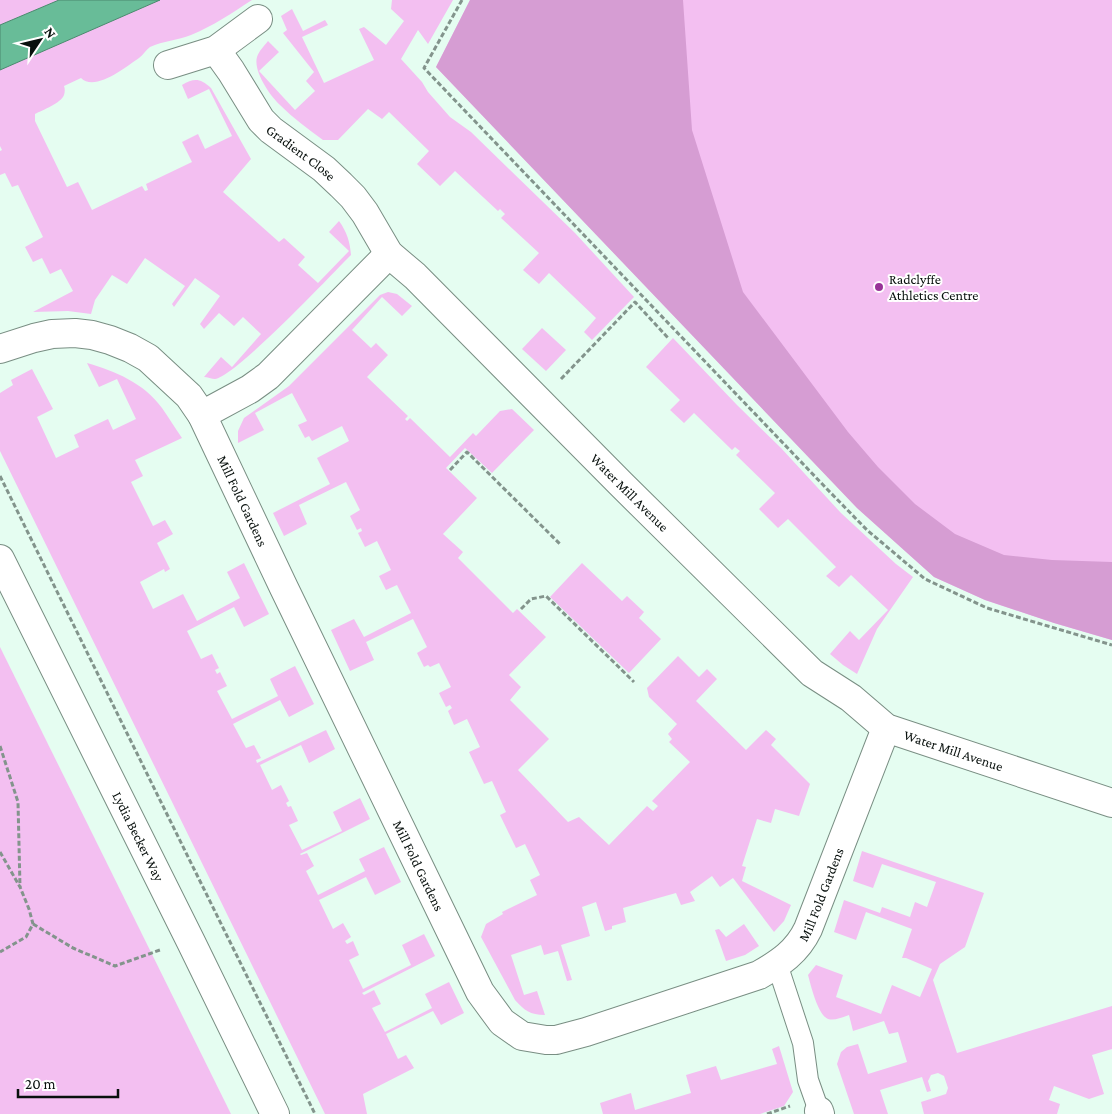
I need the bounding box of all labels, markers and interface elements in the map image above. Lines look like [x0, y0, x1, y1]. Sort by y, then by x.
north arrow [15, 15, 65, 65]
text: N [41, 24, 60, 41]
street label: Gradient Close [263, 121, 339, 184]
place label: Radclyffe Athletics Centre [889, 271, 978, 303]
marker: Radclyffe Athletics Centre [873, 281, 885, 293]
street label: Water Mill Avenue [587, 450, 672, 535]
street label: Mill Fold Gardens [214, 453, 271, 549]
street label: Water Mill Avenue [902, 726, 1005, 774]
street label: Lydia Becker Way [109, 789, 168, 884]
street label: Mill Fold Gardens [390, 817, 447, 914]
street label: Mill Fold Gardens [795, 845, 847, 944]
scale bar [18, 1066, 118, 1098]
text: 20 m [25, 1076, 56, 1092]

